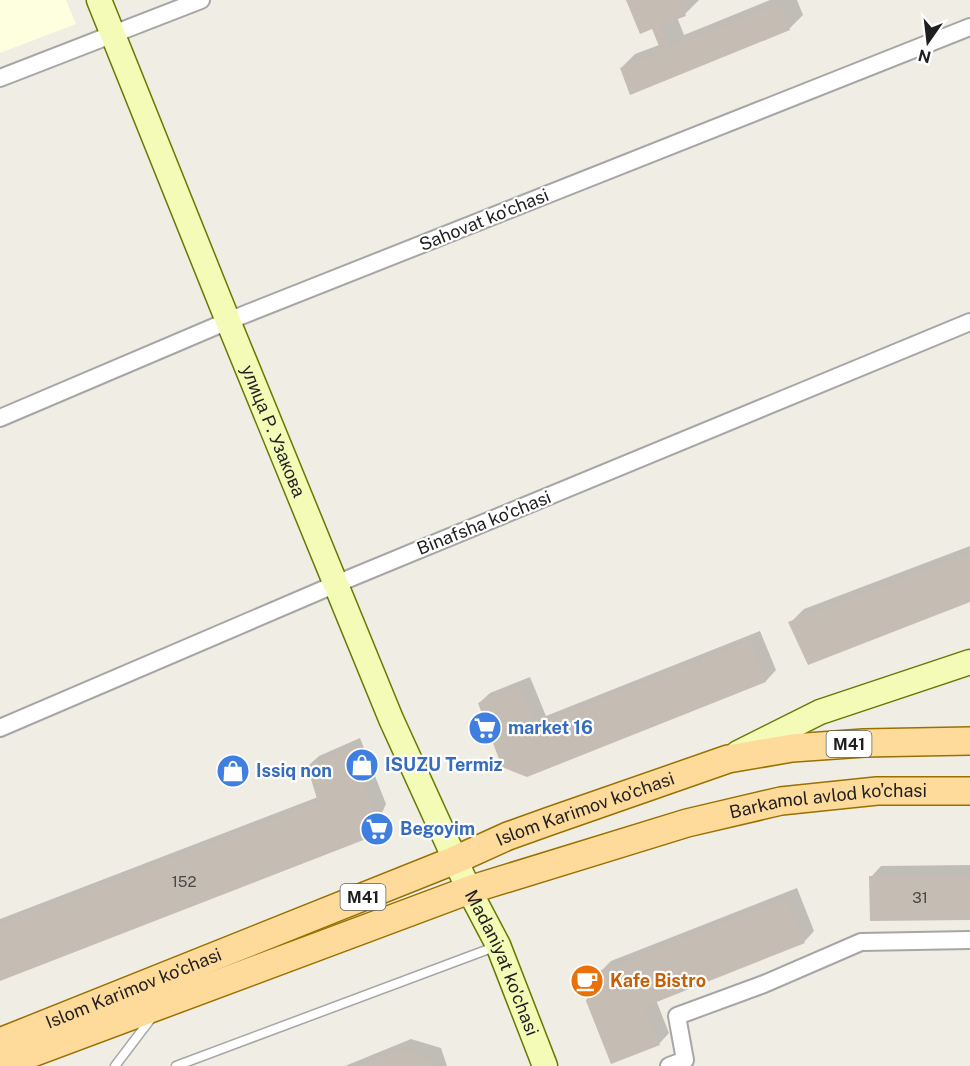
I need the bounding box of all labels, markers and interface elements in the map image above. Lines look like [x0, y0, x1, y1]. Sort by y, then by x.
north arrow [898, 12, 958, 72]
text: N [916, 45, 933, 67]
street label: Sahovat ko'chasi [416, 184, 552, 255]
street label: улица Р. Узакова [237, 362, 310, 501]
street label: Binafsha ko'chasi [414, 486, 554, 559]
supermarket icon: market 16 [467, 710, 503, 746]
place label: market 16 [508, 717, 593, 738]
road number: M41 [826, 731, 872, 757]
shop icon: ISUZU Termiz [344, 747, 380, 783]
shop icon: Issiq non [215, 753, 251, 789]
place label: ISUZU Termiz [385, 754, 503, 775]
place label: Issiq non [256, 760, 332, 781]
street label: Islom Karimov ko'chasi [493, 768, 677, 850]
street label: Barkamol avlod ko'chasi [727, 780, 927, 823]
supermarket icon: Begoyim [359, 811, 395, 847]
place label: Begoyim [400, 818, 475, 839]
house number: 152 [172, 873, 196, 890]
road number: M41 [340, 884, 386, 910]
street label: Madaniyat ko'chasi [461, 886, 543, 1039]
house number: 31 [912, 889, 928, 906]
street label: Islom Karimov ko'chasi [43, 943, 224, 1033]
cafe icon: Kafe Bistro [569, 963, 605, 999]
place label: Kafe Bistro [610, 970, 706, 991]

